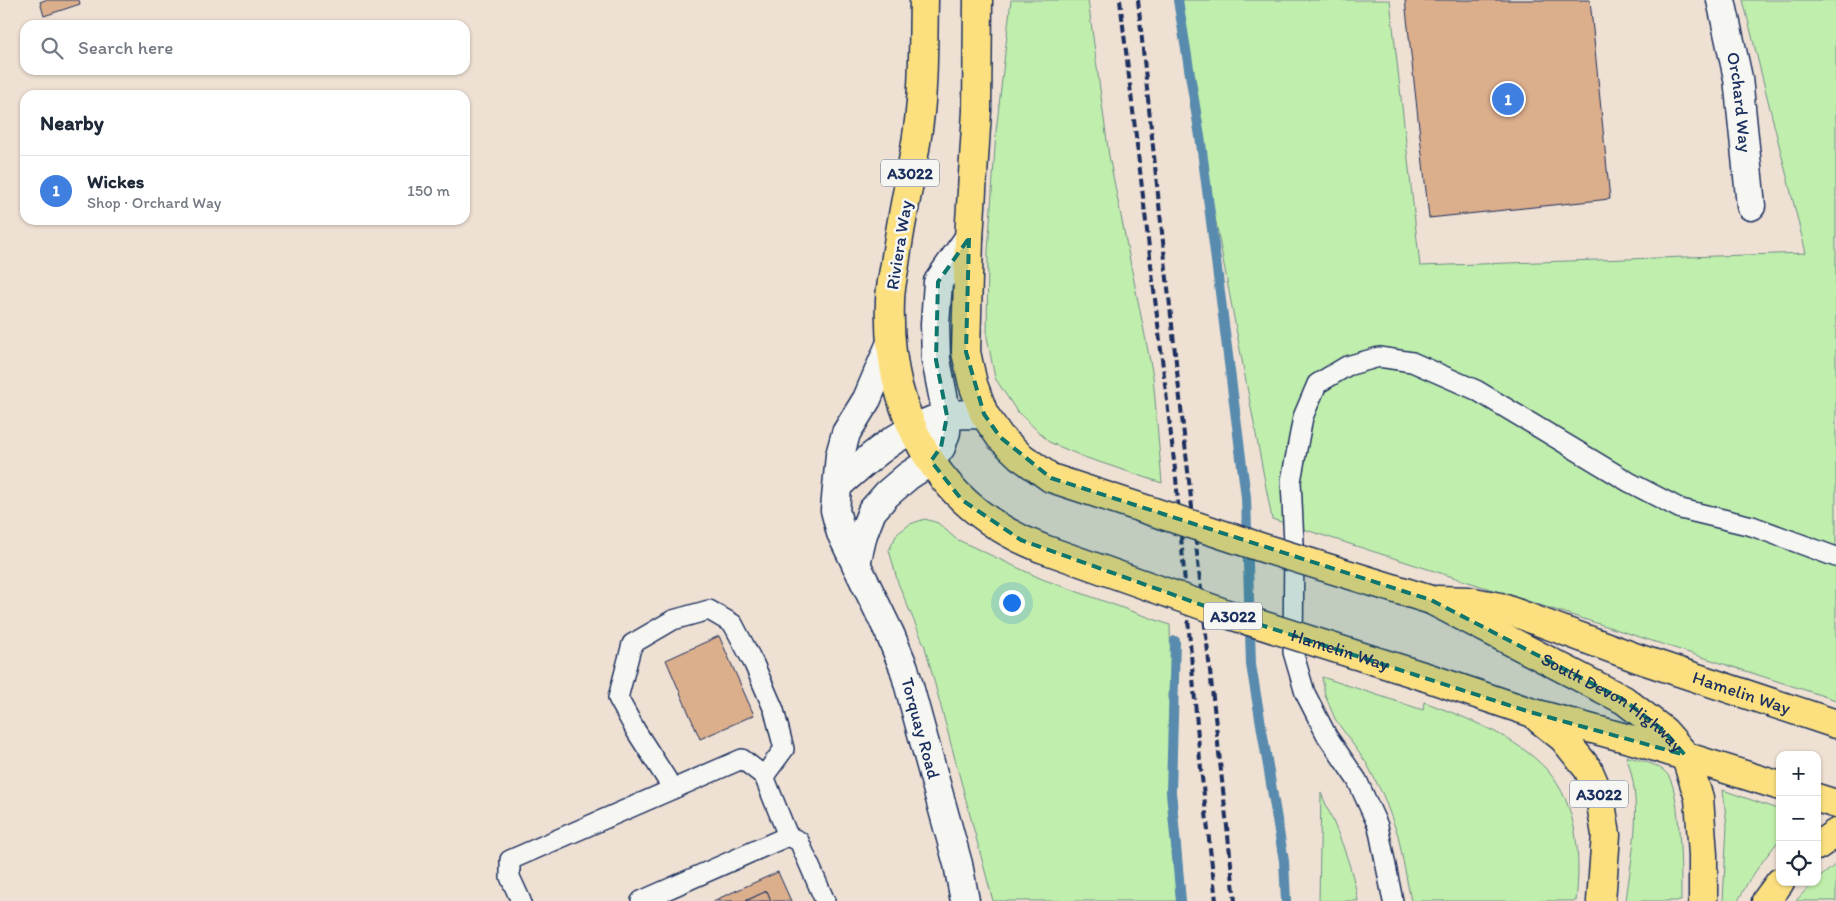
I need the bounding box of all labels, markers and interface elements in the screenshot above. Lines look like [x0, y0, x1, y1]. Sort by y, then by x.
search box [20, 20, 470, 75]
icon: search [38, 34, 66, 62]
text: Search here [78, 36, 173, 59]
street label: Orchard Way [1722, 50, 1757, 154]
pin: 1 [1492, 80, 1524, 118]
text: Nearby [40, 110, 104, 135]
road number: A3022 [881, 160, 939, 187]
text: Wickes [87, 170, 144, 193]
text: 1 [52, 181, 60, 200]
text: 150 m [407, 181, 450, 200]
text: Shop · Orchard Way [87, 193, 221, 212]
street label: Riviera Way [881, 198, 917, 291]
your location [999, 590, 1025, 616]
road number: A3022 [1204, 602, 1262, 630]
street label: Hamelin Way [1288, 624, 1393, 676]
street label: South Devon Highway [1537, 648, 1689, 757]
street label: Hamelin Way [1690, 666, 1794, 719]
street label: Torquay Road [896, 675, 945, 782]
map controls [1776, 751, 1821, 886]
button: + [1776, 751, 1821, 796]
road number: A3022 [1570, 781, 1628, 808]
button: − [1776, 796, 1821, 841]
button: locate [1776, 841, 1821, 886]

